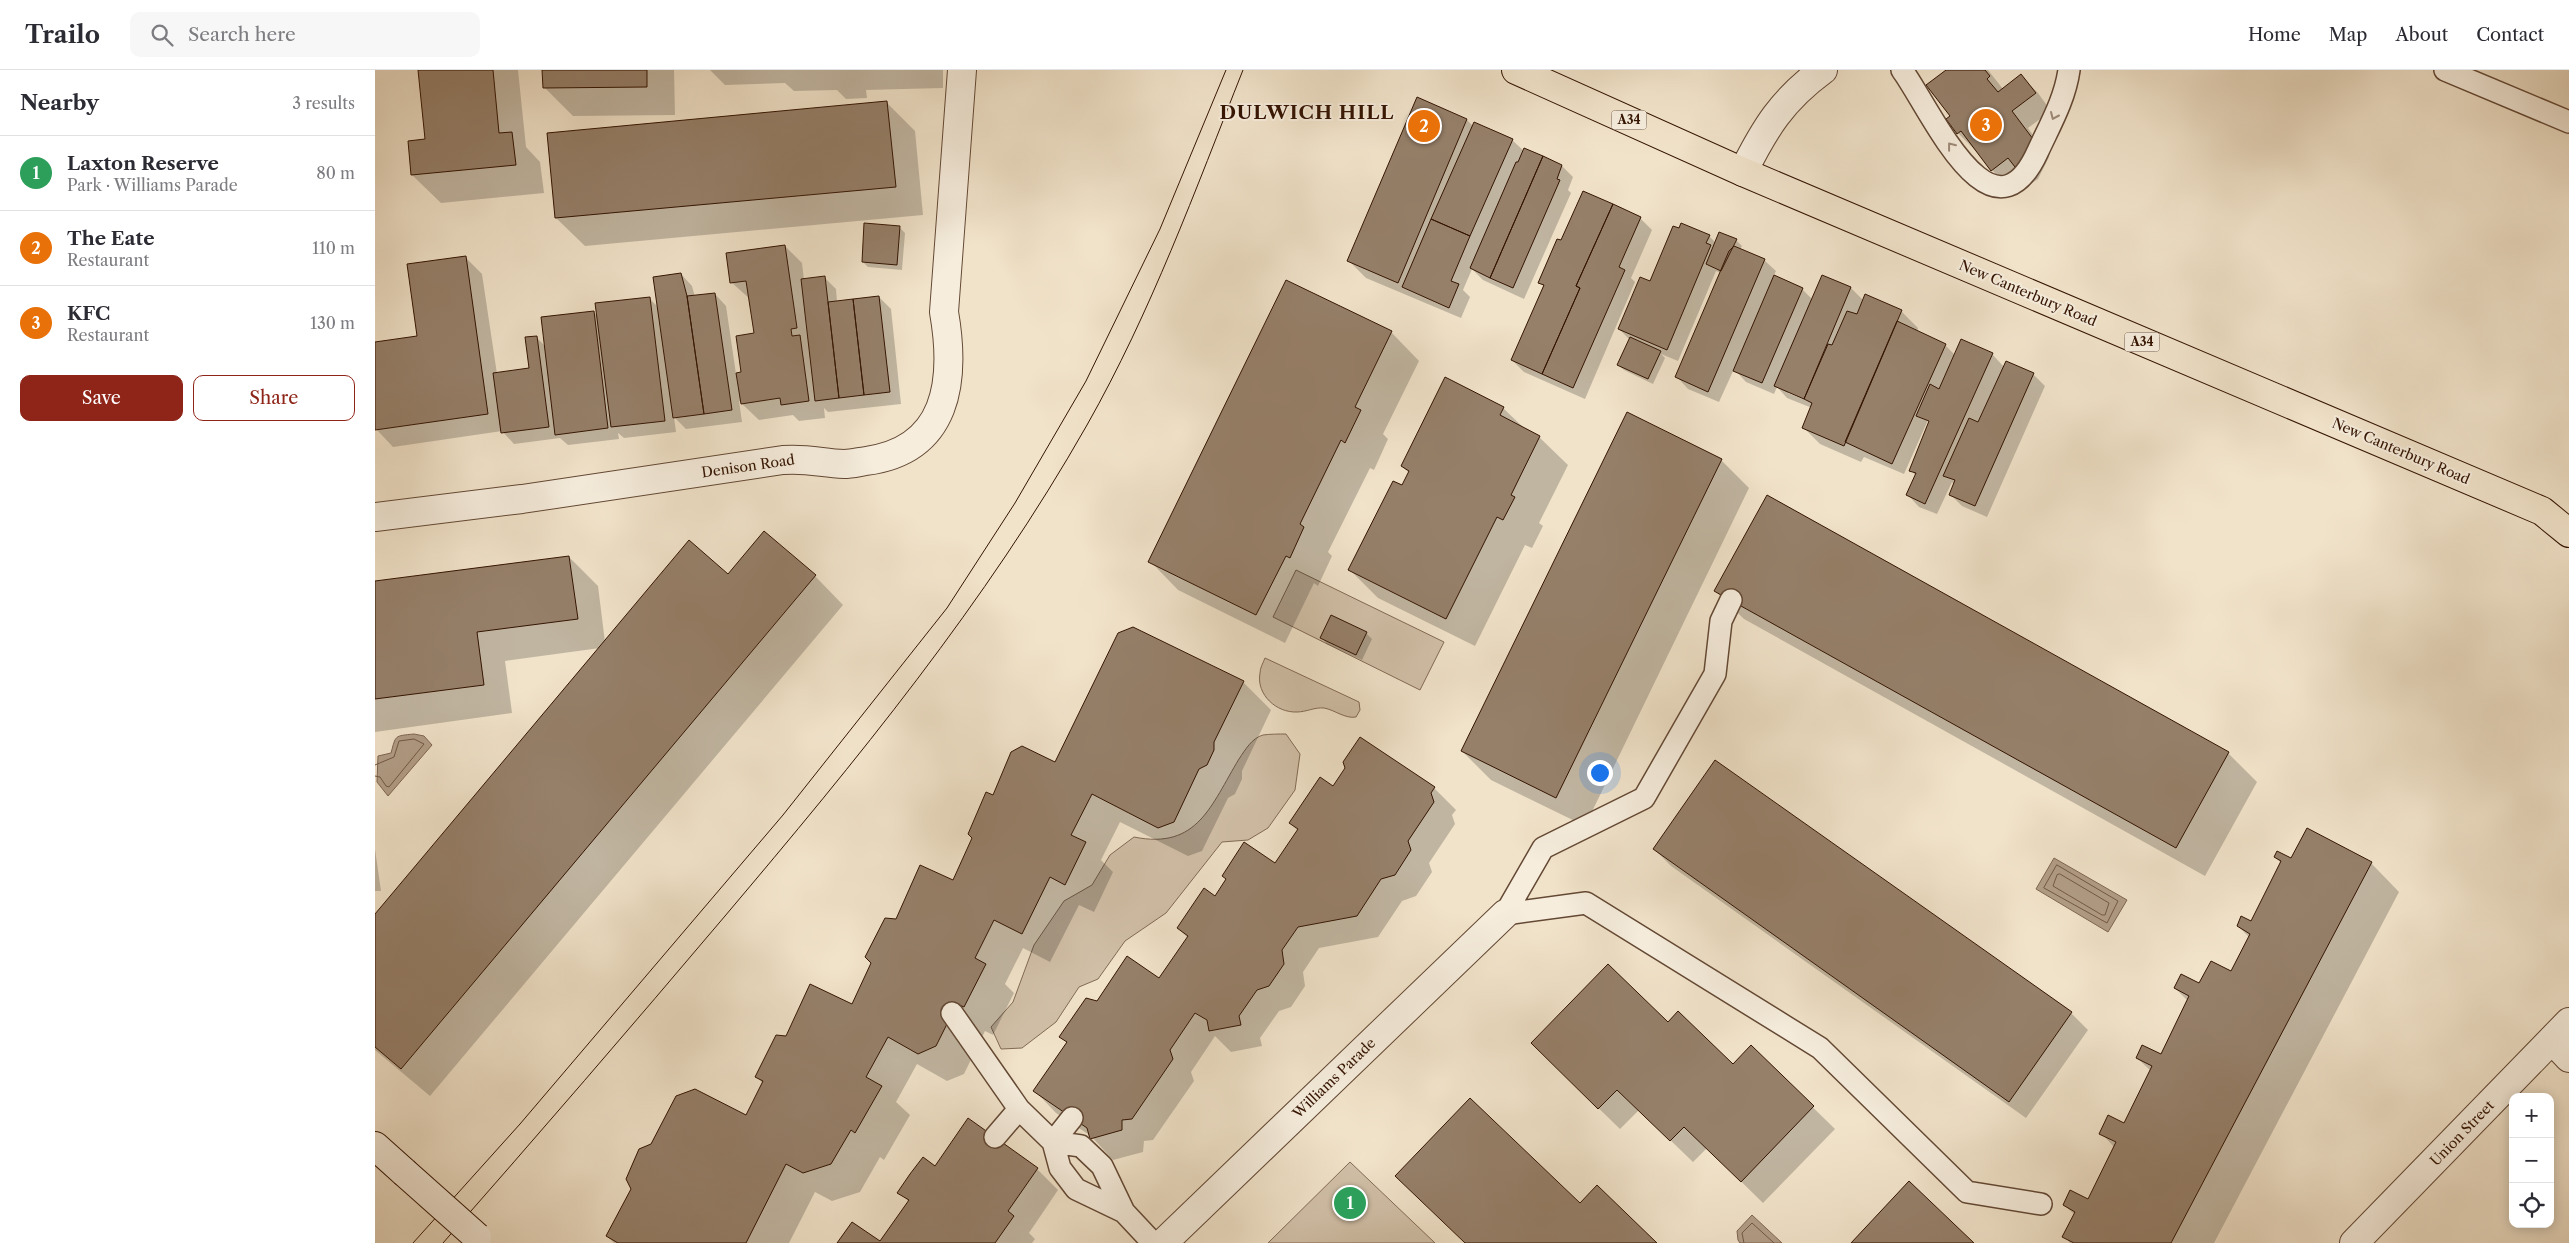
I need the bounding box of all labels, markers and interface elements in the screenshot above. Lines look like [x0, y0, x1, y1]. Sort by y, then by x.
search box [130, 12, 480, 57]
text: Trailo [25, 20, 100, 49]
icon: search [148, 21, 176, 49]
text: Search here [188, 23, 296, 46]
text: Home [2248, 24, 2301, 46]
text: Map [2329, 24, 2367, 46]
text: About [2395, 24, 2448, 46]
text: Contact [2476, 24, 2544, 46]
text: Nearby [20, 90, 99, 115]
text: 3 results [292, 93, 355, 113]
district label: DULWICH HILL [1220, 101, 1394, 124]
pin: 3 [1970, 106, 2002, 144]
pin: 2 [1408, 107, 1440, 145]
road number: A34 [1611, 110, 1647, 130]
one-way arrow [2050, 111, 2060, 120]
one-way arrow [1948, 142, 1957, 152]
text: Laxton Reserve [67, 152, 219, 175]
text: 1 [32, 163, 40, 183]
text: 80 m [316, 163, 355, 183]
text: Park · Williams Parade [67, 175, 238, 195]
text: The Eate [67, 227, 155, 250]
text: 2 [31, 238, 41, 258]
text: 110 m [312, 238, 355, 258]
text: Restaurant [67, 250, 149, 270]
street label: New Canterbury Road [1956, 256, 2100, 330]
text: KFC [67, 302, 110, 325]
text: 3 [31, 313, 41, 333]
text: 130 m [310, 313, 355, 333]
text: Restaurant [67, 325, 149, 345]
road number: A34 [2125, 332, 2159, 352]
button: Save [20, 375, 183, 421]
button: Share [193, 375, 355, 421]
street label: New Canterbury Road [2329, 414, 2473, 488]
street label: Denison Road [700, 450, 796, 481]
your location [1587, 760, 1613, 786]
street label: Williams Parade [1288, 1034, 1379, 1123]
map controls [2509, 1093, 2554, 1228]
button: + [2509, 1093, 2554, 1138]
street label: Union Street [2426, 1096, 2498, 1170]
button: − [2509, 1138, 2554, 1183]
button: locate [2509, 1183, 2554, 1228]
pin: 1 [1334, 1184, 1366, 1222]

